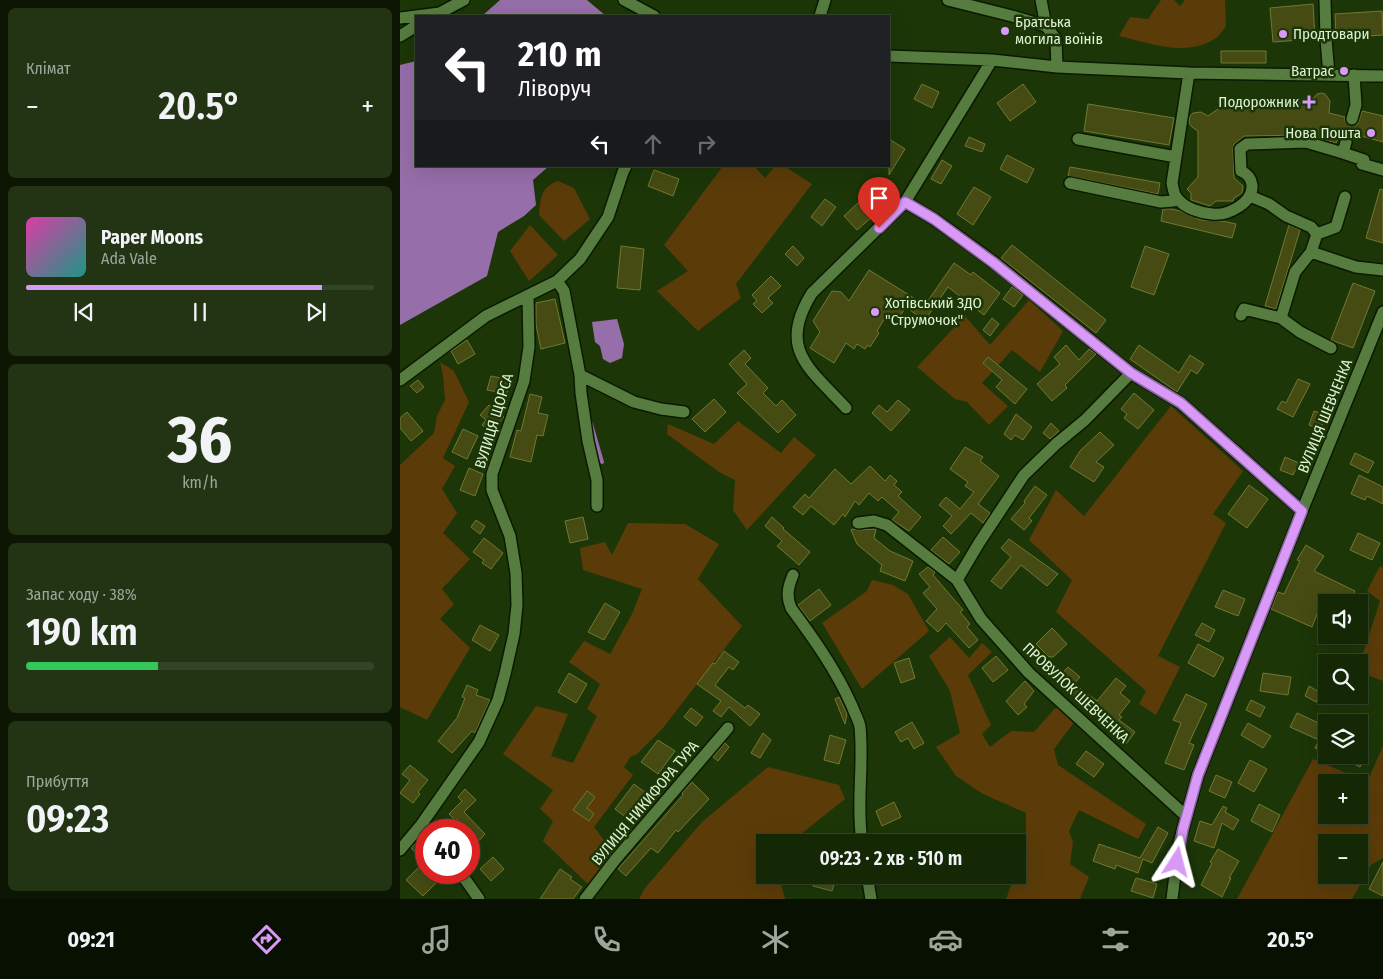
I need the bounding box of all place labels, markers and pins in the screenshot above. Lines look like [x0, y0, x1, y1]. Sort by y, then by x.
place label: Братська могила воїнів [1015, 13, 1103, 48]
marker: Братська могила воїнів [999, 25, 1011, 37]
place label: Продтовари [1293, 25, 1370, 43]
marker: Продтовари [1277, 28, 1289, 40]
place label: Ватрас [1291, 62, 1335, 80]
marker: Ватрас [1338, 65, 1350, 77]
place label: Подорожник [1218, 93, 1299, 111]
marker: Подорожник [1303, 96, 1315, 108]
place label: Нова Пошта [1285, 124, 1361, 142]
marker: Нова Пошта [1365, 127, 1377, 139]
pin [858, 177, 900, 228]
place label: Хотівський ЗДО "Струмочок" [885, 294, 982, 329]
marker: Хотівський ЗДО "Струмочок" [869, 306, 881, 318]

